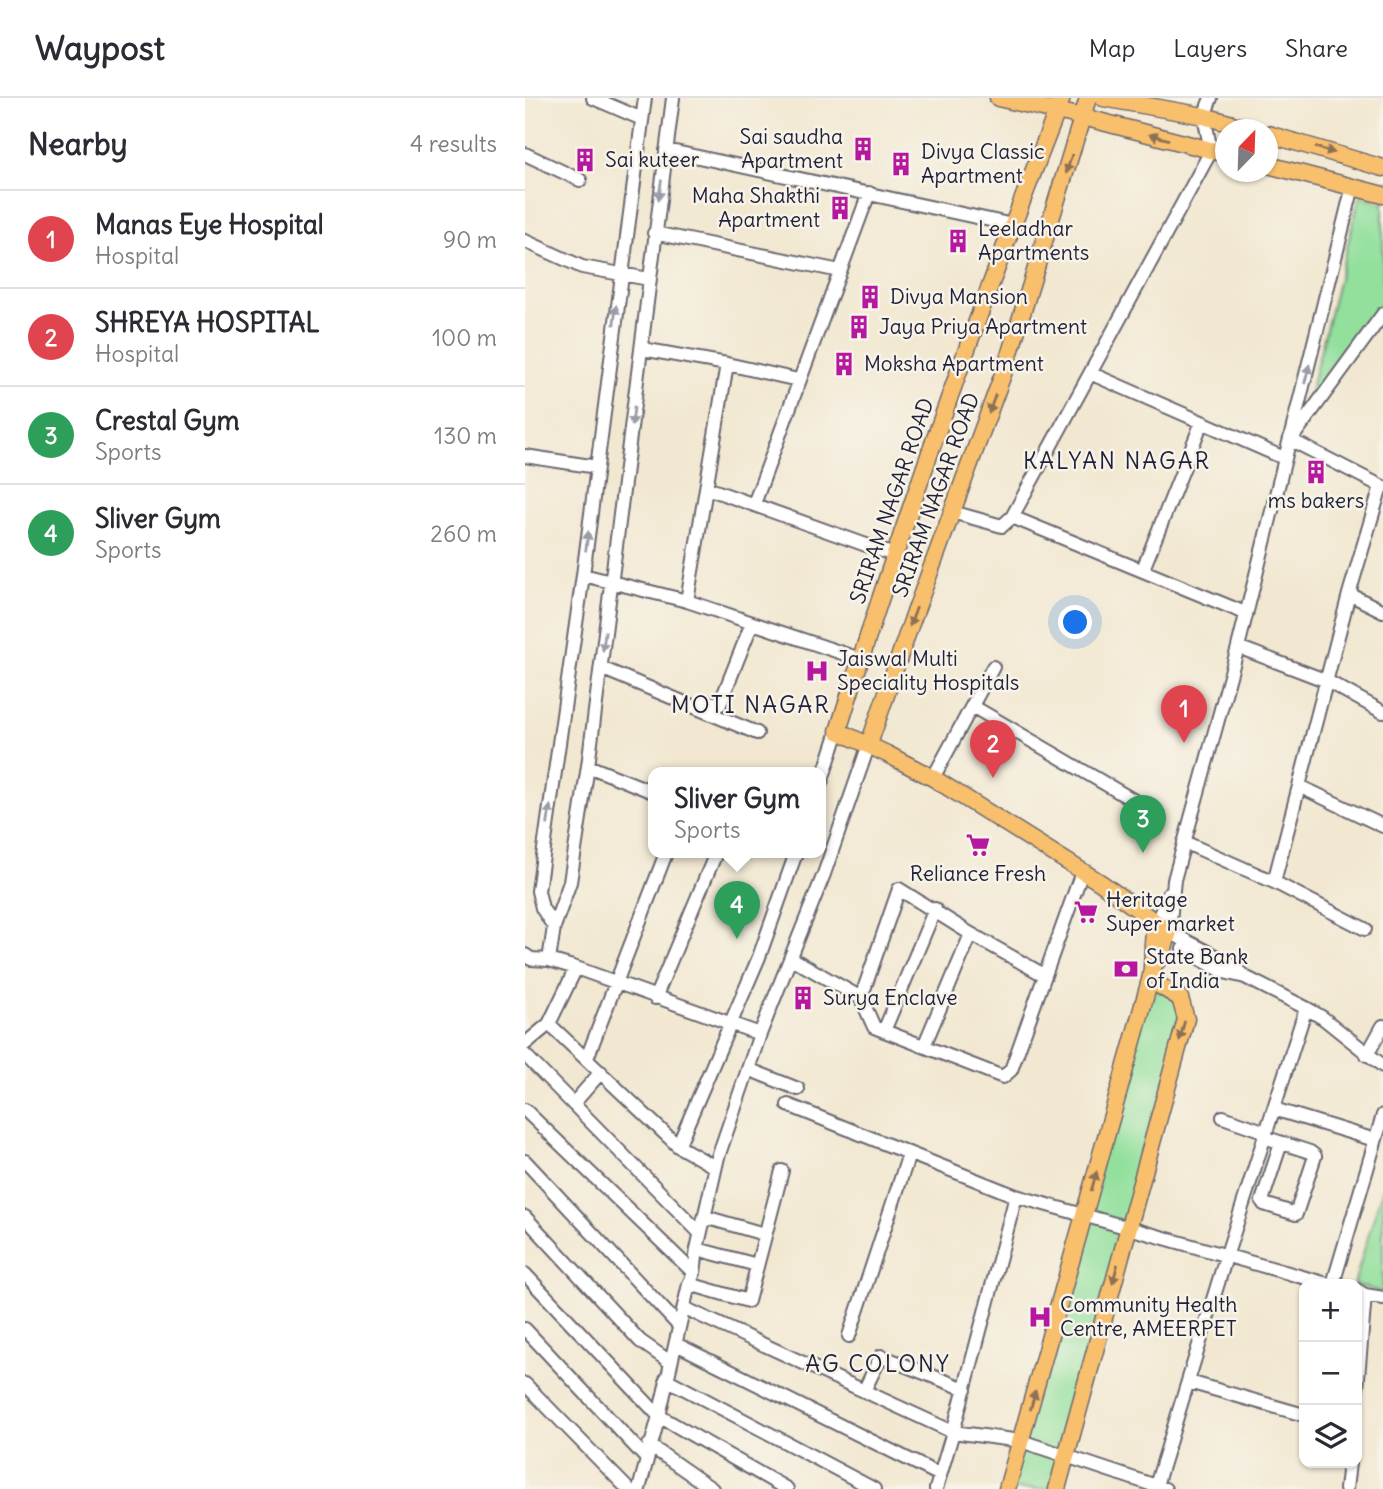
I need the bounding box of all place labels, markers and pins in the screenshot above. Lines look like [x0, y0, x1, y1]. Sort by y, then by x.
place label: Sai saudha Apartment [740, 123, 843, 174]
building icon: Sai saudha Apartment [849, 135, 877, 163]
place label: Divya Classic Apartment [921, 138, 1045, 189]
building icon: Sai kuteer [571, 146, 599, 174]
place label: Sai kuteer [605, 146, 700, 173]
building icon: Divya Classic Apartment [887, 150, 915, 178]
place label: Maha Shakthi Apartment [692, 182, 820, 233]
building icon: Maha Shakthi Apartment [826, 194, 854, 222]
place label: Leeladhar Apartments [978, 215, 1089, 266]
building icon: Leeladhar Apartments [944, 227, 972, 255]
building icon: Divya Mansion [856, 283, 884, 311]
place label: Divya Mansion [890, 283, 1028, 310]
building icon: Jaya Priya Apartment [845, 313, 873, 341]
place label: Jaya Priya Apartment [879, 313, 1087, 340]
building icon: Moksha Apartment [830, 350, 858, 378]
place label: Moksha Apartment [864, 350, 1044, 377]
building icon: ms bakers [1302, 458, 1330, 486]
place label: ms bakers [1268, 487, 1364, 514]
place label: Jaiswal Multi Speciality Hospitals [837, 645, 1019, 696]
hospital icon: Jaiswal Multi Speciality Hospitals [803, 657, 831, 685]
pin: 1 [1161, 685, 1207, 743]
pin: 2 [970, 720, 1016, 778]
pin: 3 [1120, 795, 1166, 853]
supermarket icon: Reliance Fresh [964, 831, 992, 859]
place label: Reliance Fresh [910, 860, 1046, 887]
pin: 4 [714, 881, 760, 939]
place label: Heritage Super market [1106, 886, 1235, 937]
supermarket icon: Heritage Super market [1072, 898, 1100, 926]
place label: State Bank of India [1146, 943, 1248, 994]
bank icon: State Bank of India [1112, 955, 1140, 983]
building icon: Surya Enclave [789, 984, 817, 1012]
place label: Surya Enclave [823, 984, 958, 1011]
place label: Community Health Centre, AMEERPET [1060, 1291, 1237, 1342]
hospital icon: Community Health Centre, AMEERPET [1026, 1303, 1054, 1331]

